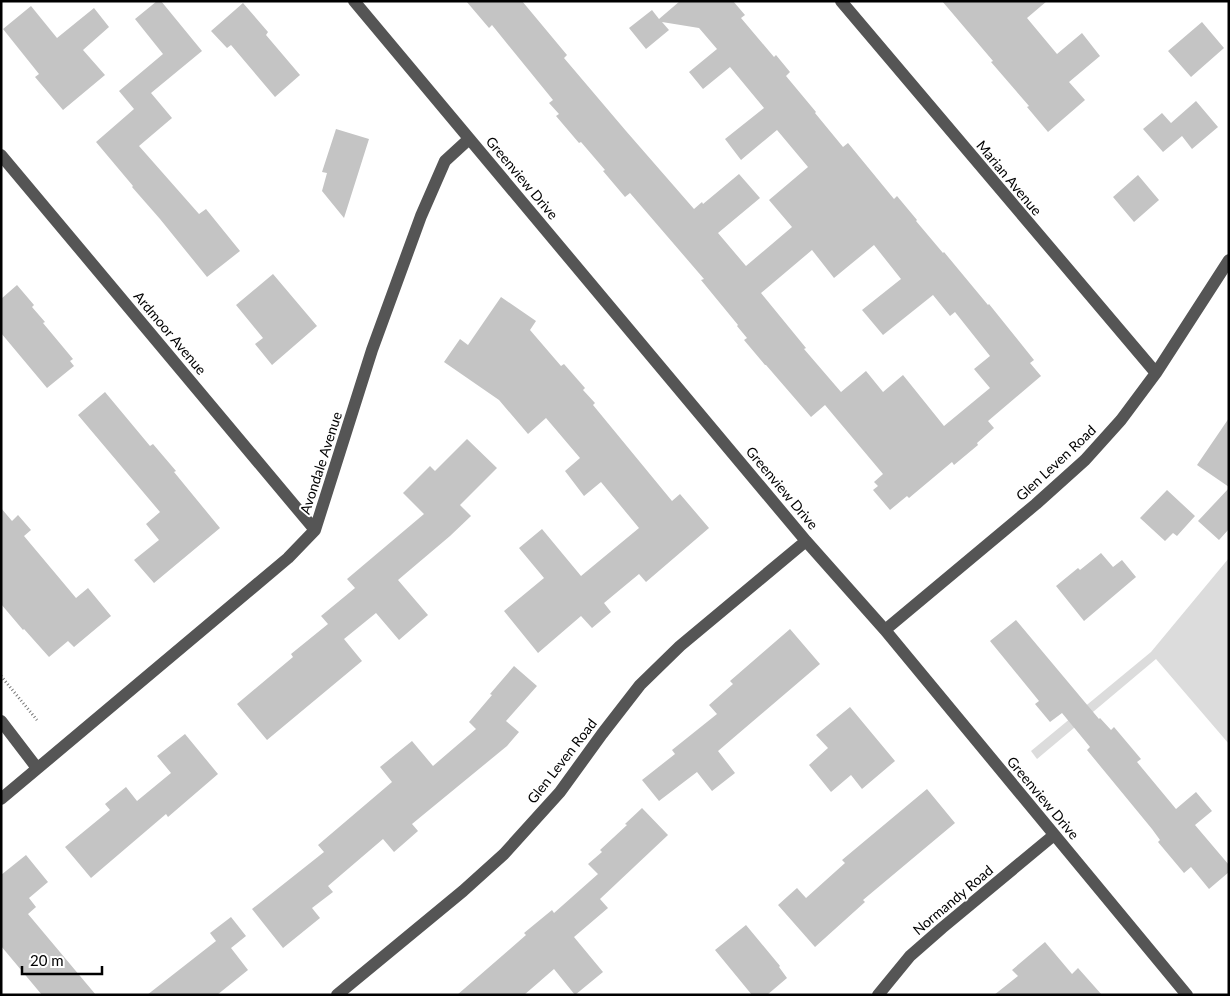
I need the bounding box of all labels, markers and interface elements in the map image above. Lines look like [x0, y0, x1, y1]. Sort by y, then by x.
street label: Greenview Drive [483, 133, 562, 223]
street label: Marian Avenue [973, 137, 1046, 219]
street label: Ardmoor Avenue [131, 287, 210, 378]
street label: Avondale Avenue [296, 410, 345, 516]
street label: Glen Leven Road [1012, 421, 1099, 504]
street label: Greenview Drive [743, 443, 822, 533]
street label: Glen Leven Road [523, 715, 600, 807]
street label: Greenview Drive [1004, 753, 1083, 843]
street label: Normandy Road [909, 861, 996, 938]
scale bar [22, 944, 102, 976]
text: 20 m [30, 951, 64, 969]

